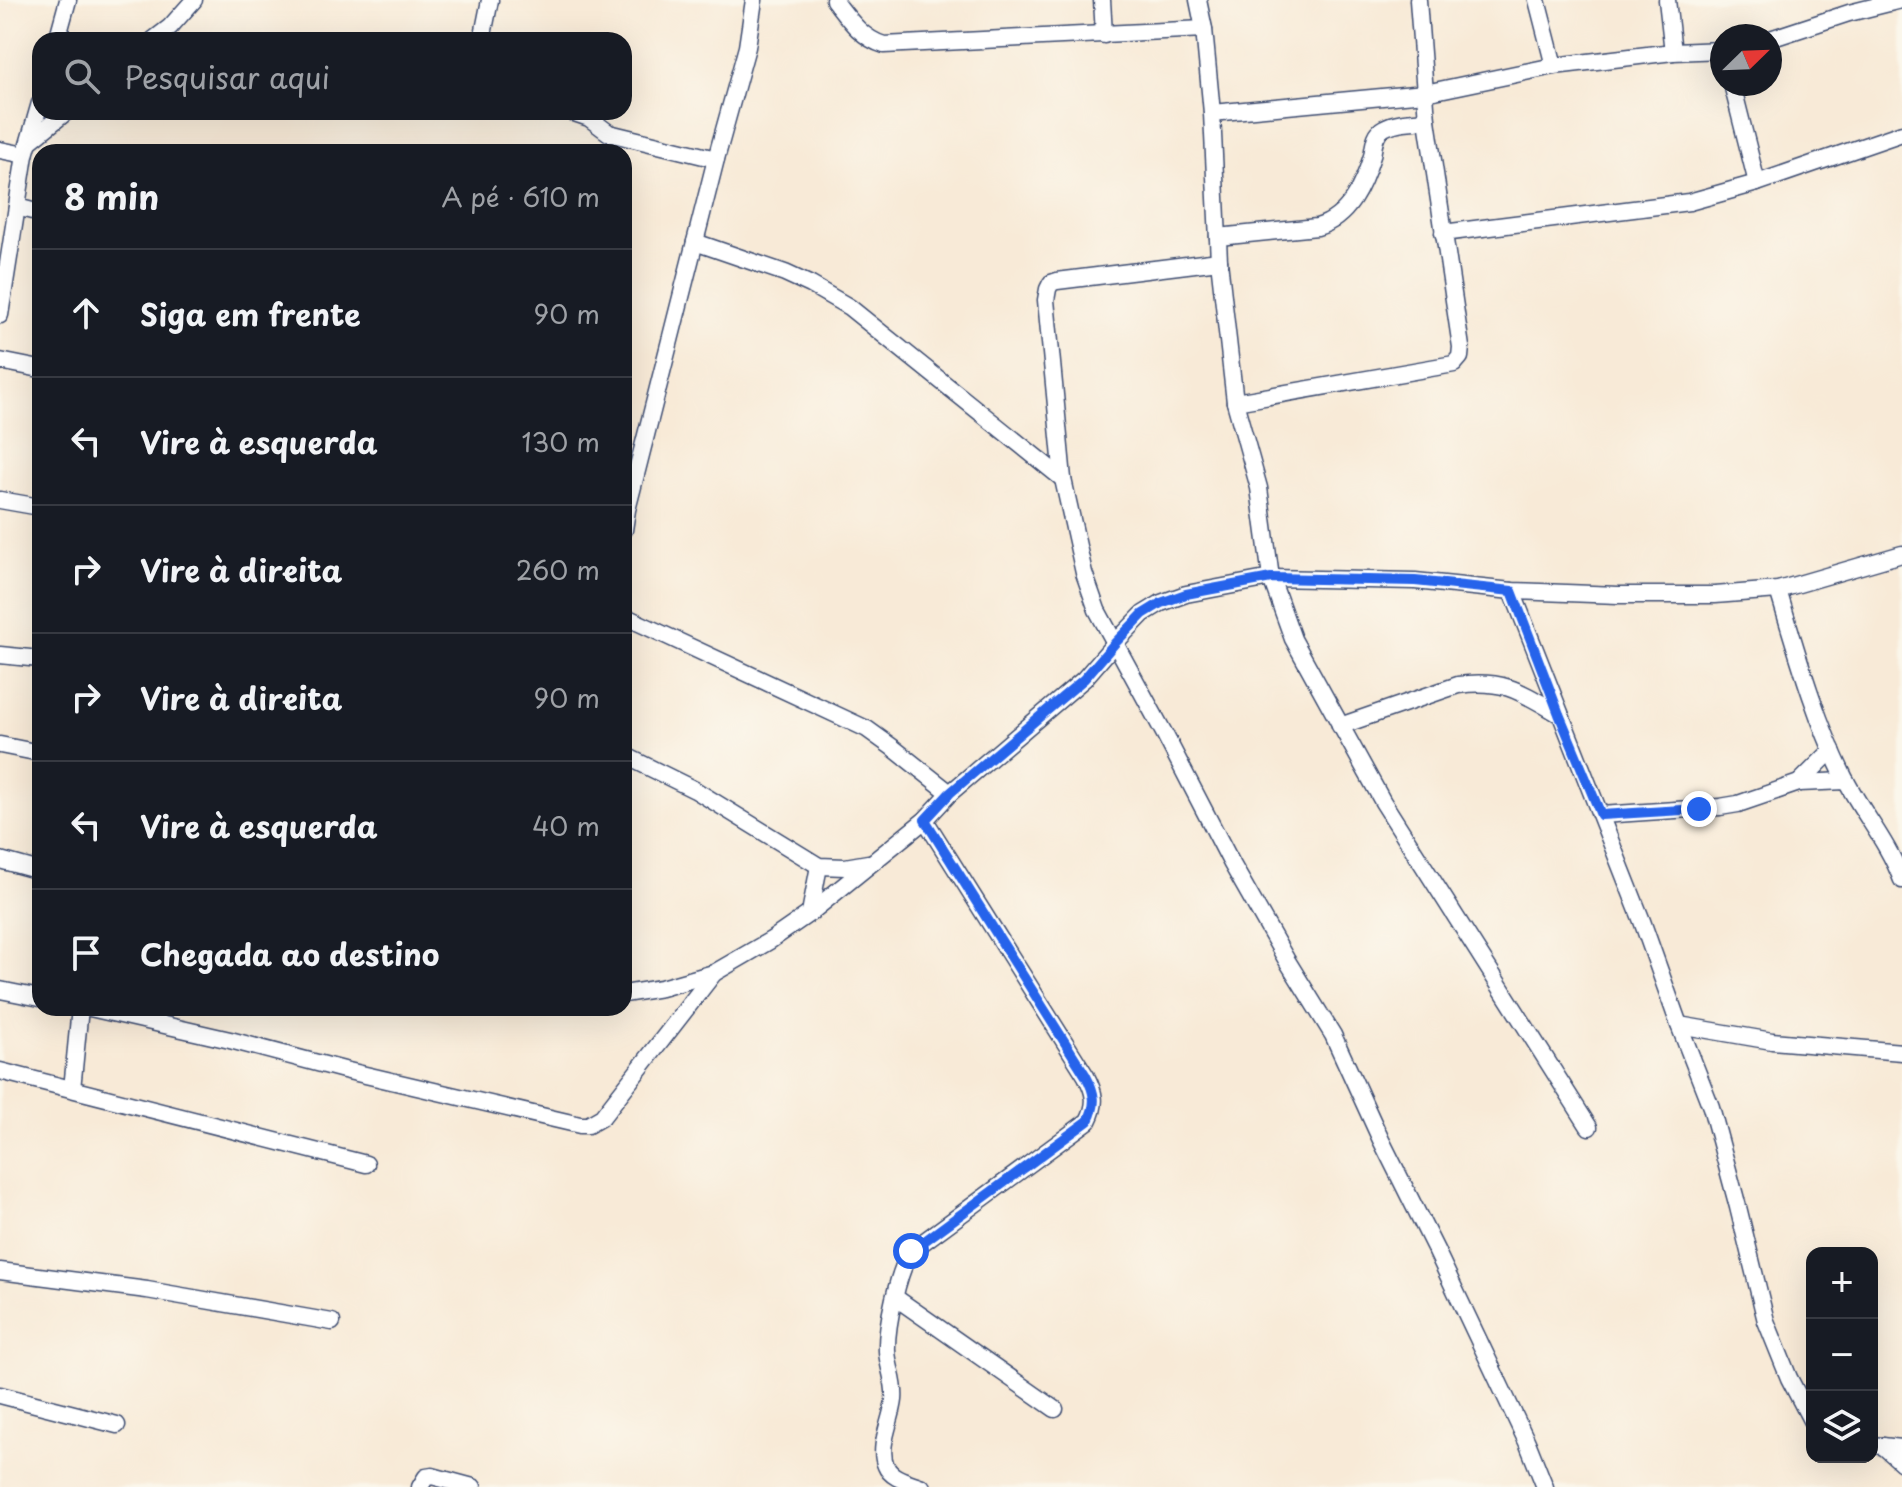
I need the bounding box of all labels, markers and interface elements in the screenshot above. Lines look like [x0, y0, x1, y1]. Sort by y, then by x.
north arrow [1710, 24, 1782, 96]
search box [32, 32, 632, 120]
icon: search [60, 54, 104, 98]
text: Pesquisar aqui [124, 54, 330, 99]
text: 8 min [64, 170, 159, 222]
text: A pé · 610 m [442, 177, 600, 216]
icon: ahead [64, 291, 108, 335]
text: Siga em frente [140, 291, 361, 336]
text: 90 m [533, 294, 600, 333]
icon: left [64, 419, 108, 463]
text: Vire à esquerda [140, 419, 378, 464]
text: 130 m [521, 422, 600, 461]
icon: right [64, 547, 108, 591]
text: Vire à direita [140, 547, 342, 592]
text: 260 m [516, 550, 600, 589]
icon: right [64, 675, 108, 719]
text: Vire à direita [140, 675, 342, 720]
text: 90 m [533, 678, 600, 717]
route end [1681, 791, 1717, 827]
icon: left [64, 803, 108, 847]
text: Vire à esquerda [140, 803, 378, 848]
text: 40 m [532, 806, 600, 845]
icon: arrive [64, 931, 108, 975]
text: Chegada ao destino [140, 931, 439, 976]
route start [893, 1233, 929, 1269]
map controls [1806, 1247, 1878, 1463]
button: + [1806, 1247, 1878, 1319]
button: − [1806, 1319, 1878, 1391]
button: layers [1806, 1391, 1878, 1463]

